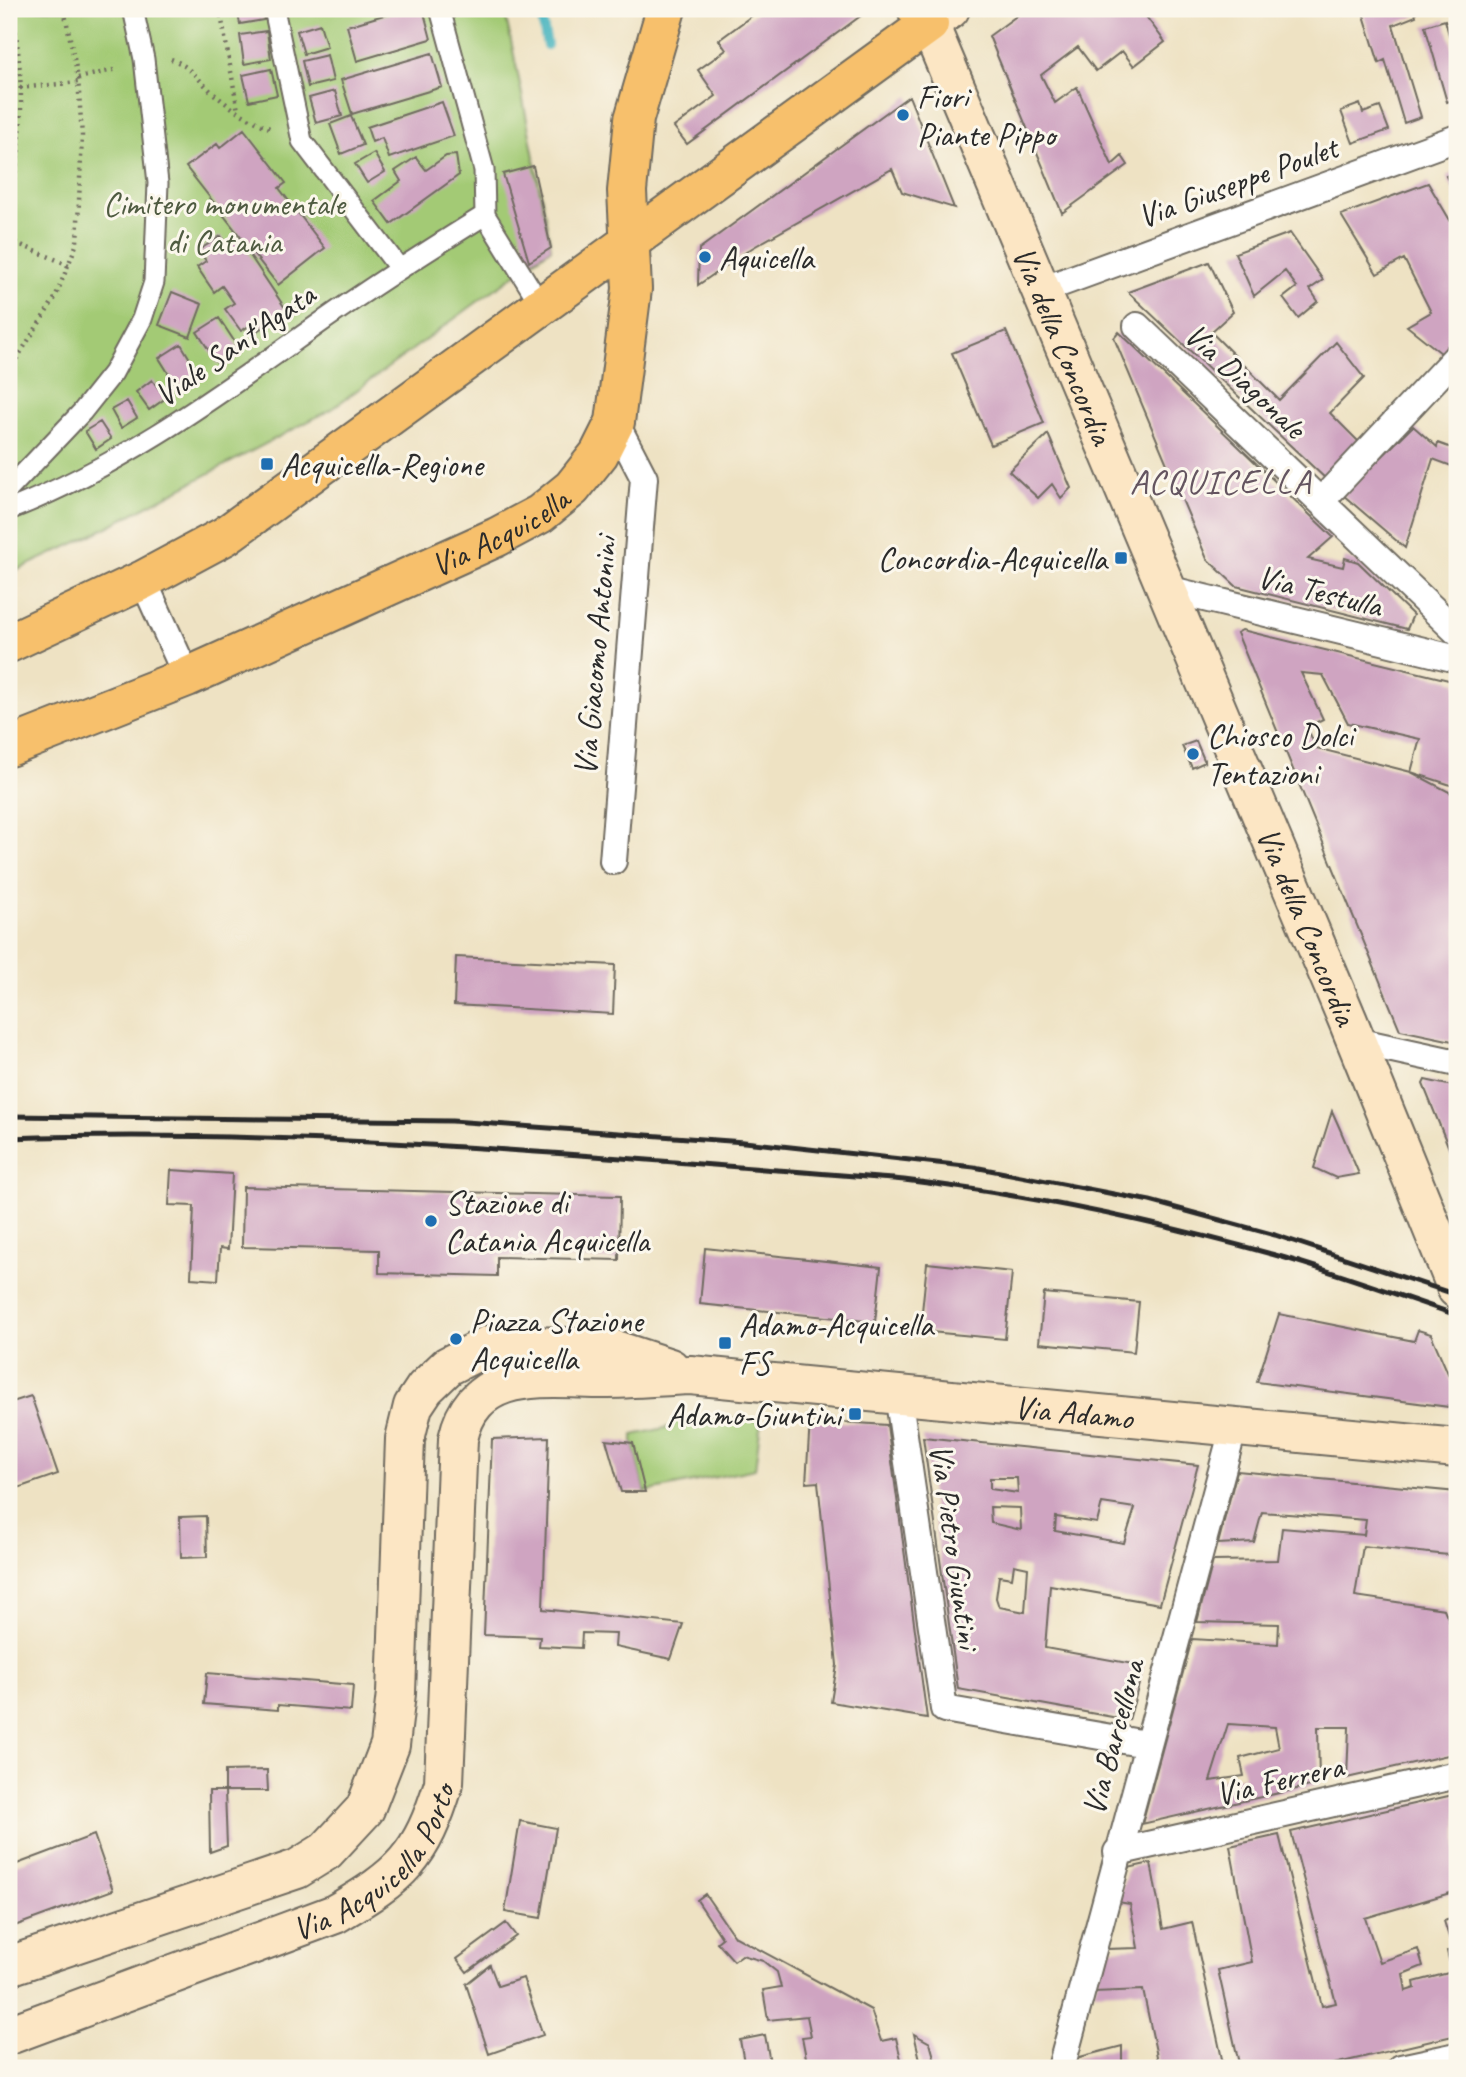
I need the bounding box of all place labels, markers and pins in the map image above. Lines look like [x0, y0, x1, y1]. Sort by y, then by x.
place label: Fiori Piante Pippo [917, 76, 1058, 156]
marker: Fiori Piante Pippo [895, 107, 911, 123]
place label: Aquicella [719, 237, 816, 279]
marker: Aquicella [697, 249, 713, 265]
place label: Acquicella-Regione [281, 444, 485, 486]
marker: Acquicella-Regione [259, 456, 275, 472]
place label: Concordia-Acquicella [878, 538, 1110, 580]
marker: Concordia-Acquicella [1113, 550, 1129, 566]
place label: Chiosco Dolci Tentazioni [1207, 715, 1357, 795]
marker: Chiosco Dolci Tentazioni [1185, 746, 1201, 762]
place label: Stazione di Catania Acquicella [445, 1182, 651, 1262]
marker: Stazione di Catania Acquicella [423, 1213, 439, 1229]
place label: Piazza Stazione Acquicella [470, 1300, 645, 1380]
place label: Adamo-Acquicella FS [739, 1304, 936, 1384]
marker: Piazza Stazione Acquicella [448, 1331, 464, 1347]
marker: Adamo-Acquicella FS [717, 1335, 733, 1351]
place label: Adamo-Giuntini [667, 1394, 845, 1436]
marker: Adamo-Giuntini [847, 1406, 863, 1422]

